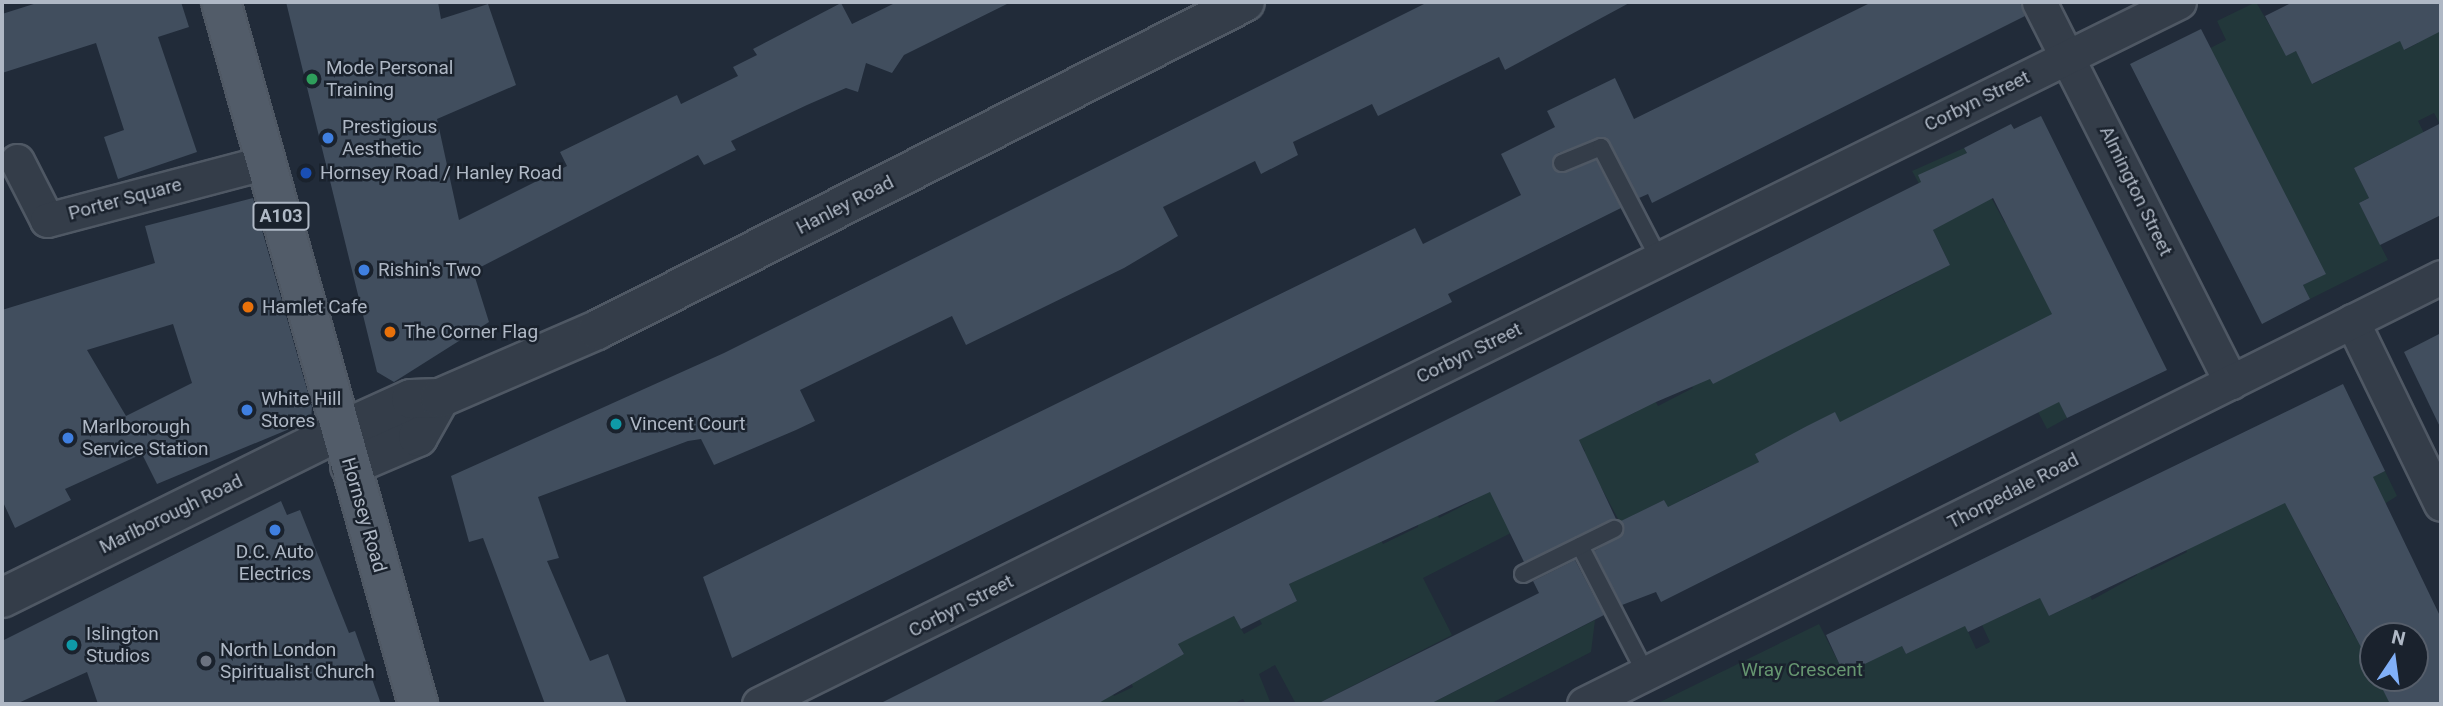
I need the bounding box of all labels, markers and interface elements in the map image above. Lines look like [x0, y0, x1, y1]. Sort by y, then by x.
place label: Mode Personal Training [326, 57, 453, 101]
street label: Corbyn Street [1921, 66, 2033, 136]
marker: Mode Personal Training [304, 71, 320, 87]
place label: Prestigious Aesthetic [342, 116, 437, 160]
street label: Almington Street [2095, 122, 2177, 260]
marker: Prestigious Aesthetic [320, 130, 336, 146]
place label: Hornsey Road / Hanley Road [320, 162, 562, 184]
marker: Hornsey Road / Hanley Road [298, 165, 314, 181]
street label: Hanley Road [792, 171, 898, 239]
street label: Porter Square [66, 173, 184, 225]
road number: A103 [251, 202, 311, 230]
place label: Rishin's Two [378, 259, 482, 281]
marker: Rishin's Two [356, 262, 372, 278]
place label: Hamlet Cafe [262, 296, 367, 318]
marker: Hamlet Cafe [240, 299, 256, 315]
street label: Corbyn Street [1413, 318, 1525, 388]
place label: The Corner Flag [404, 321, 538, 343]
marker: The Corner Flag [382, 324, 398, 340]
place label: White Hill Stores [261, 388, 341, 432]
marker: White Hill Stores [239, 402, 255, 418]
place label: Vincent Court [630, 413, 745, 435]
place label: Marlborough Service Station [82, 416, 209, 460]
marker: Vincent Court [608, 416, 624, 432]
marker: Marlborough Service Station [60, 430, 76, 446]
street label: Thorpedale Road [1944, 448, 2082, 534]
street label: Hornsey Road [337, 455, 391, 575]
street label: Marlborough Road [96, 469, 246, 559]
marker: D.C. Auto Electrics [267, 522, 283, 538]
place label: D.C. Auto Electrics [236, 541, 314, 585]
street label: Corbyn Street [905, 570, 1017, 642]
north arrow [2359, 622, 2429, 692]
place label: Islington Studios [86, 623, 159, 667]
text: N [2389, 625, 2408, 651]
marker: Islington Studios [64, 637, 80, 653]
place label: North London Spiritualist Church [220, 639, 375, 683]
marker: North London Spiritualist Church [198, 653, 214, 669]
park label: Wray Crescent [1741, 659, 1863, 681]

